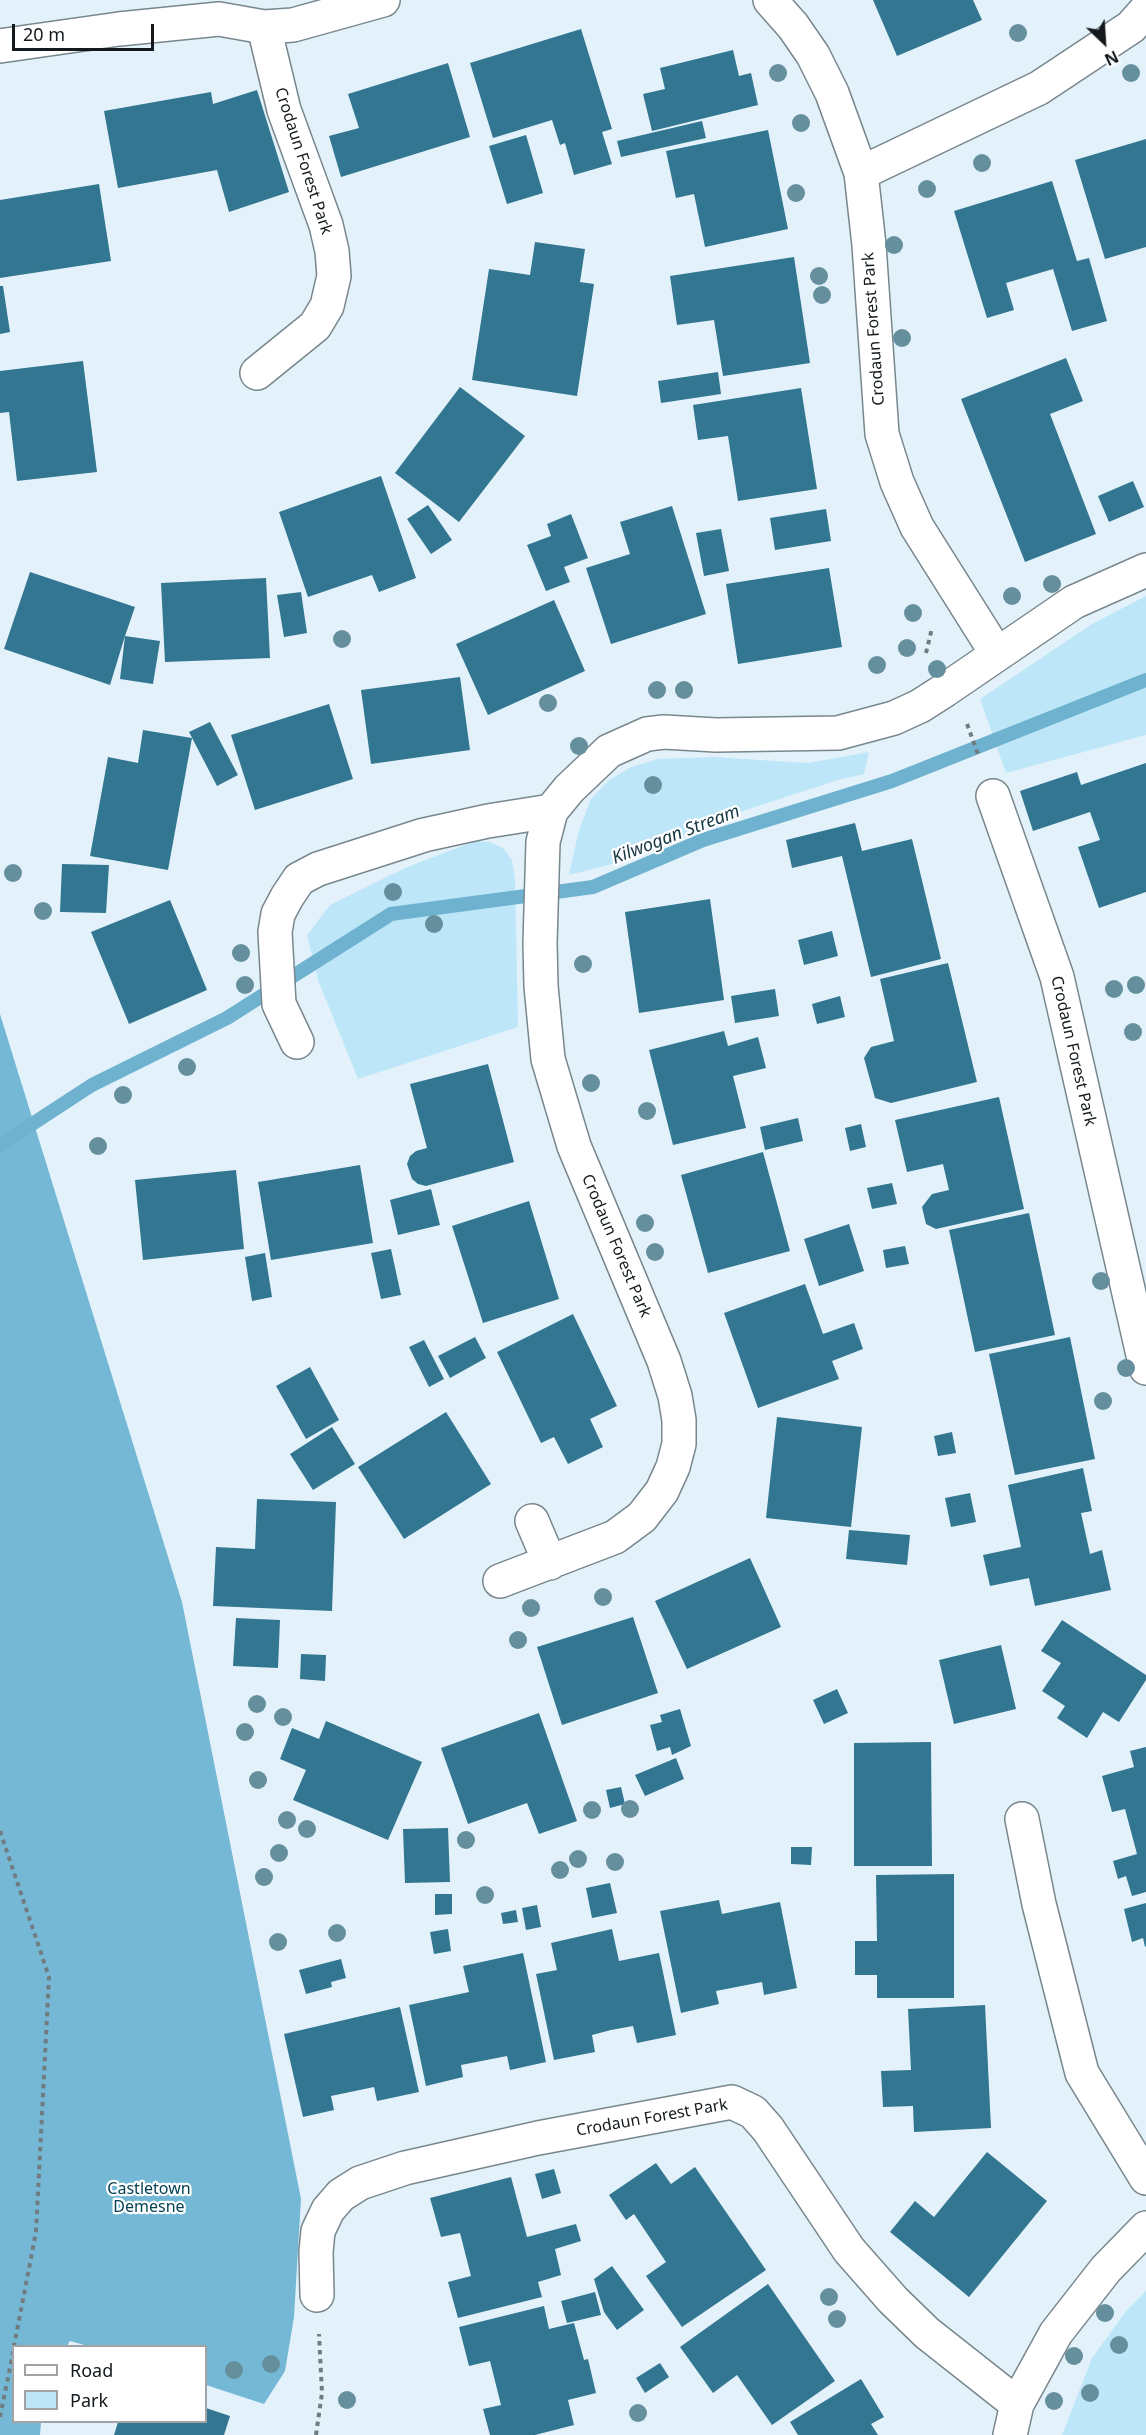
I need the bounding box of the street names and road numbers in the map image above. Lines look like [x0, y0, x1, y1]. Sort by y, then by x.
street label: Crodaun Forest Park [270, 85, 336, 237]
street label: Crodaun Forest Park [859, 252, 889, 406]
street label: Crodaun Forest Park [1046, 974, 1100, 1128]
street label: Crodaun Forest Park [577, 1172, 655, 1320]
street label: Crodaun Forest Park [575, 2095, 729, 2141]

